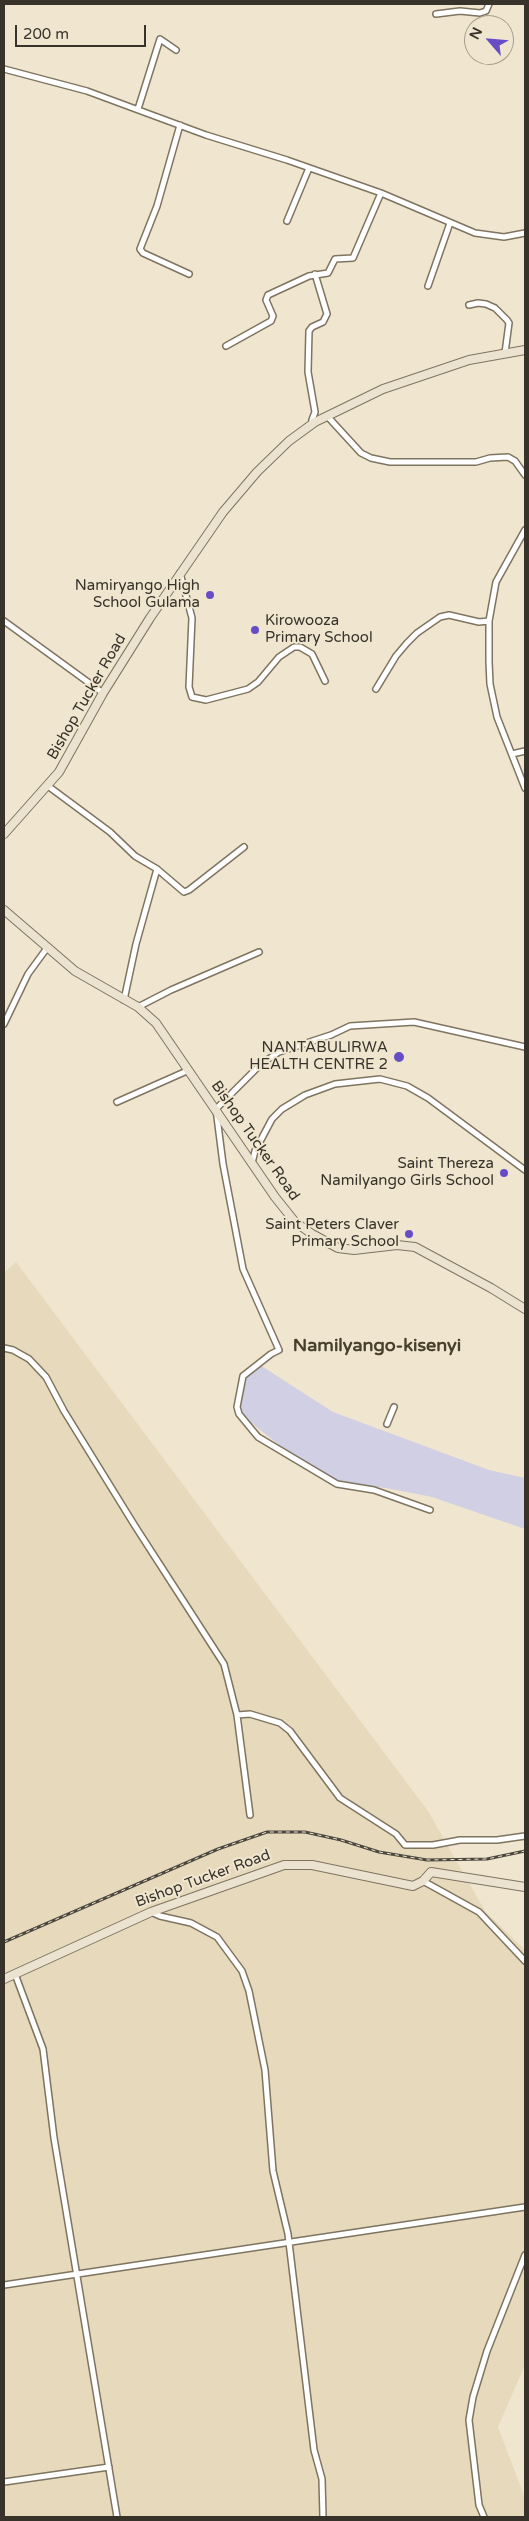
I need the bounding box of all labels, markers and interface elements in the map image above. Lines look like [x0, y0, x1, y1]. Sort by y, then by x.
scale bar [18, 15, 149, 47]
north arrow [464, 15, 514, 65]
text: 200 m [23, 25, 69, 43]
text: N [466, 25, 486, 42]
place label: Namiryango High School Gulama [75, 577, 200, 612]
marker: Namiryango High School Gulama [204, 589, 216, 601]
place label: Kirowooza Primary School [265, 612, 373, 647]
marker: Kirowooza Primary School [249, 624, 261, 636]
street label: Bishop Tucker Road [44, 631, 130, 763]
place label: NANTABULIRWA HEALTH CENTRE 2 [249, 1039, 388, 1074]
marker: NANTABULIRWA HEALTH CENTRE 2 [392, 1050, 406, 1064]
street label: Bishop Tucker Road [207, 1078, 303, 1204]
place label: Saint Thereza Namilyango Girls School [320, 1155, 494, 1190]
marker: Saint Thereza Namilyango Girls School [498, 1167, 510, 1179]
place label: Saint Peters Claver Primary School [265, 1216, 399, 1251]
marker: Saint Peters Claver Primary School [403, 1228, 415, 1240]
district label: Namilyango-kisenyi [293, 1335, 461, 1357]
street label: Bishop Tucker Road [133, 1846, 273, 1912]

